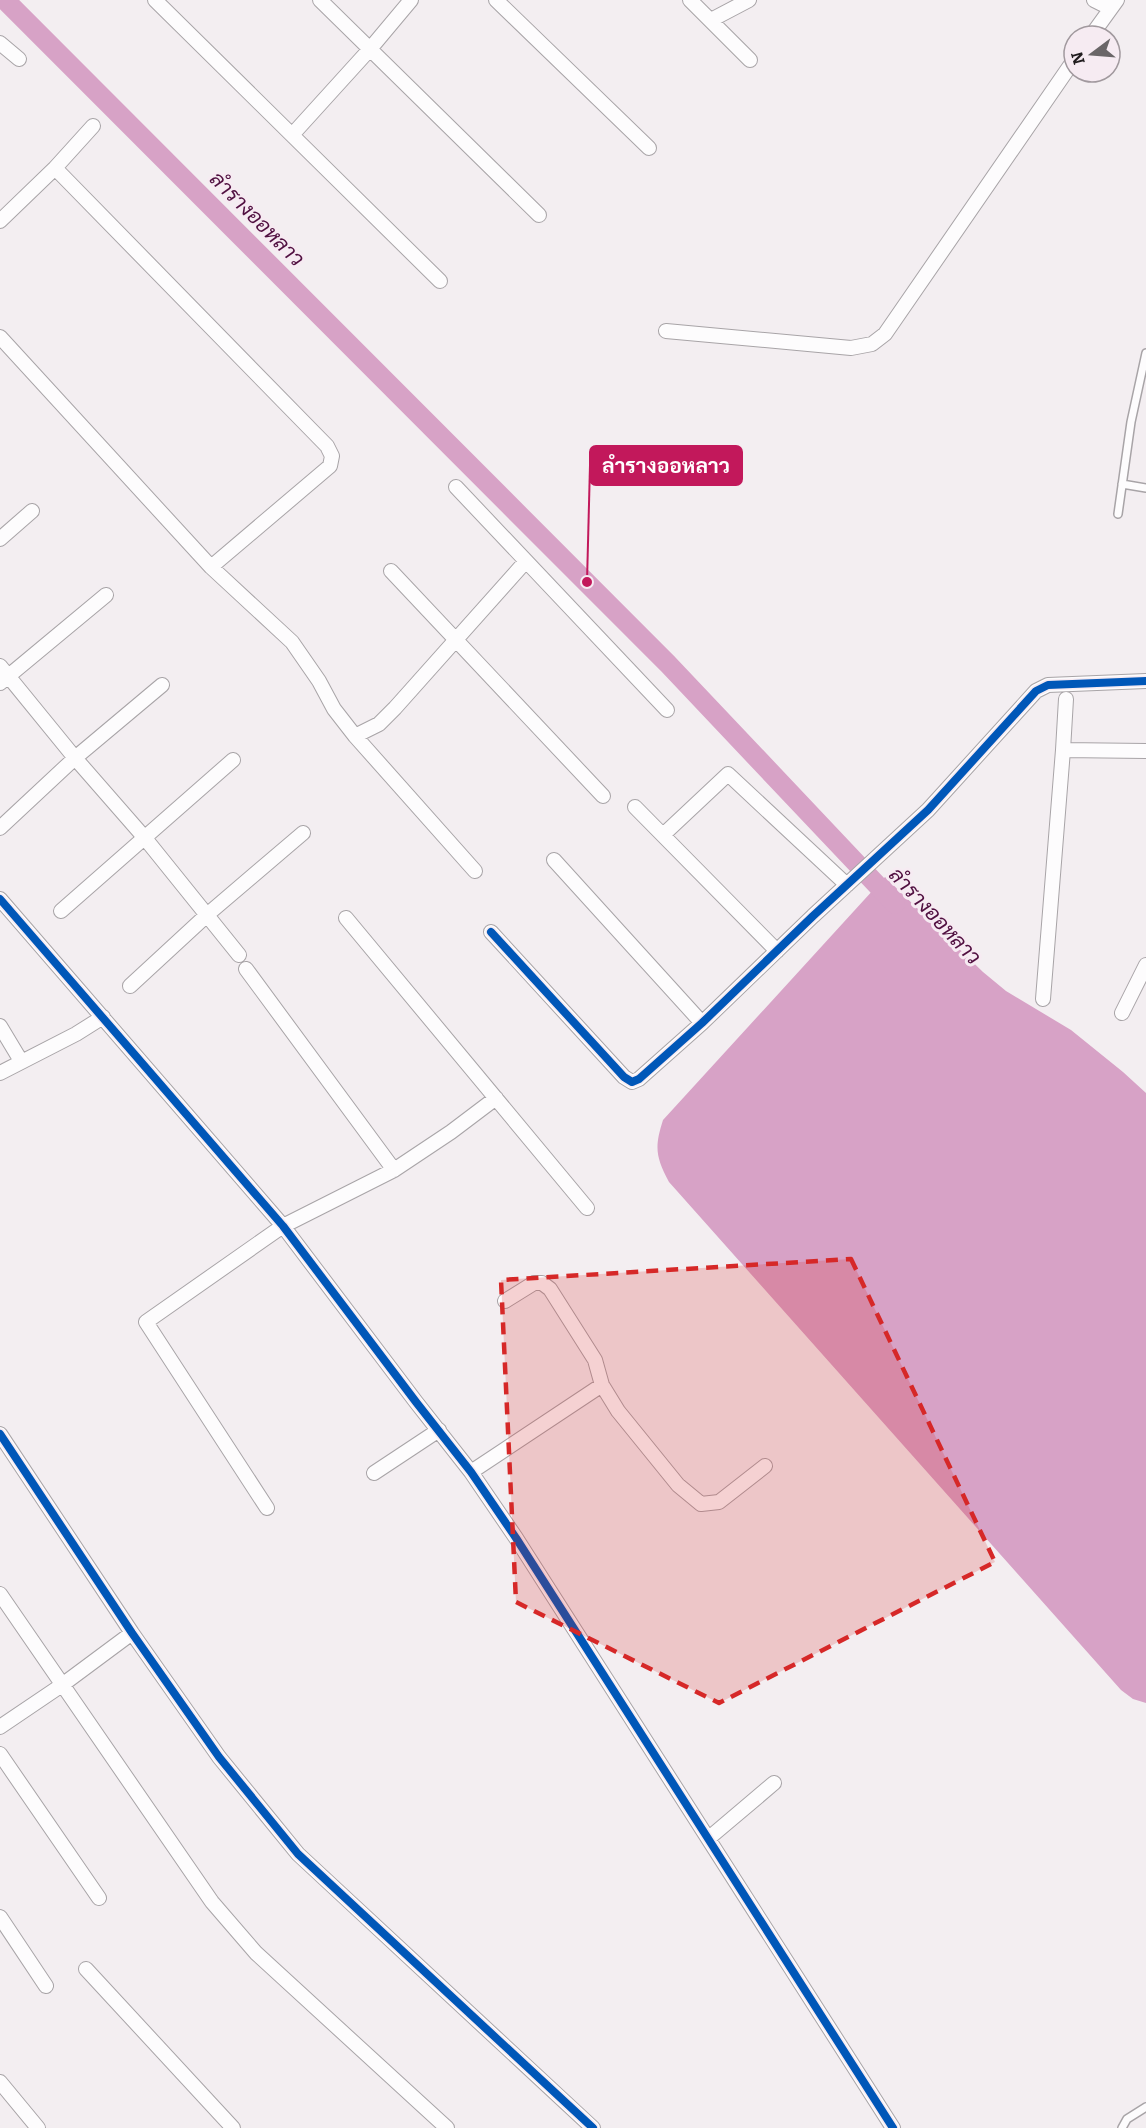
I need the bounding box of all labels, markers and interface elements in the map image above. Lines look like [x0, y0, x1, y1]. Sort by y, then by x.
north arrow [1062, 24, 1122, 84]
text: N [1067, 49, 1089, 67]
water label: ลำรางออหลาว [204, 166, 310, 272]
callout: ลำรางออหลาว [590, 446, 742, 485]
text: ลำรางออหลาว [602, 453, 730, 479]
water label: ลำรางออหลาว [883, 862, 987, 970]

